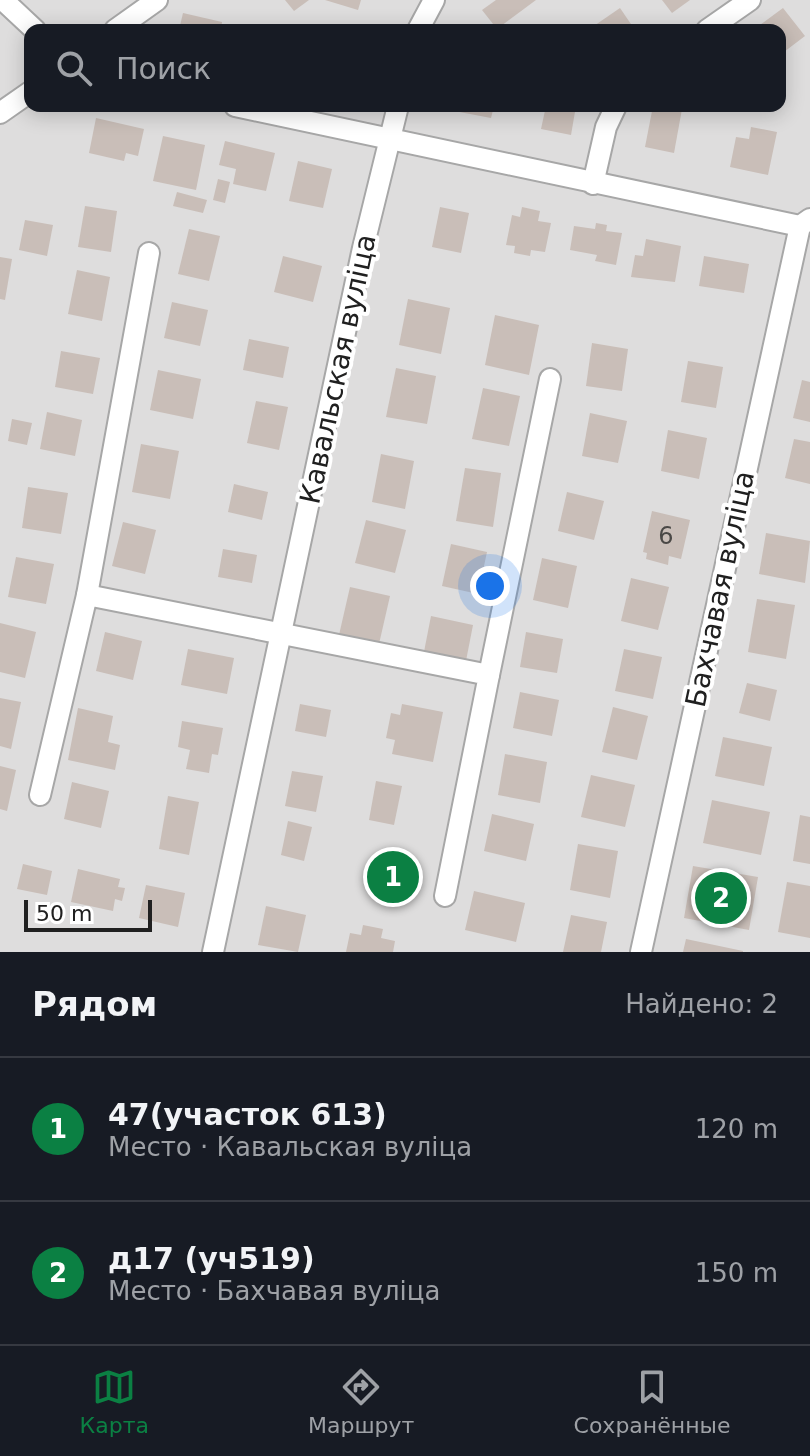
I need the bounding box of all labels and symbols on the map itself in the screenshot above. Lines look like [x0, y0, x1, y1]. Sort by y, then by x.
street label: Кавальская вуліца [293, 231, 383, 507]
street label: Бахчавая вуліца [679, 468, 761, 710]
house number: 6 [658, 522, 674, 550]
your location [470, 566, 510, 606]
pin: 1 [367, 847, 419, 907]
pin: 2 [695, 868, 747, 928]
scale bar [24, 896, 152, 932]

